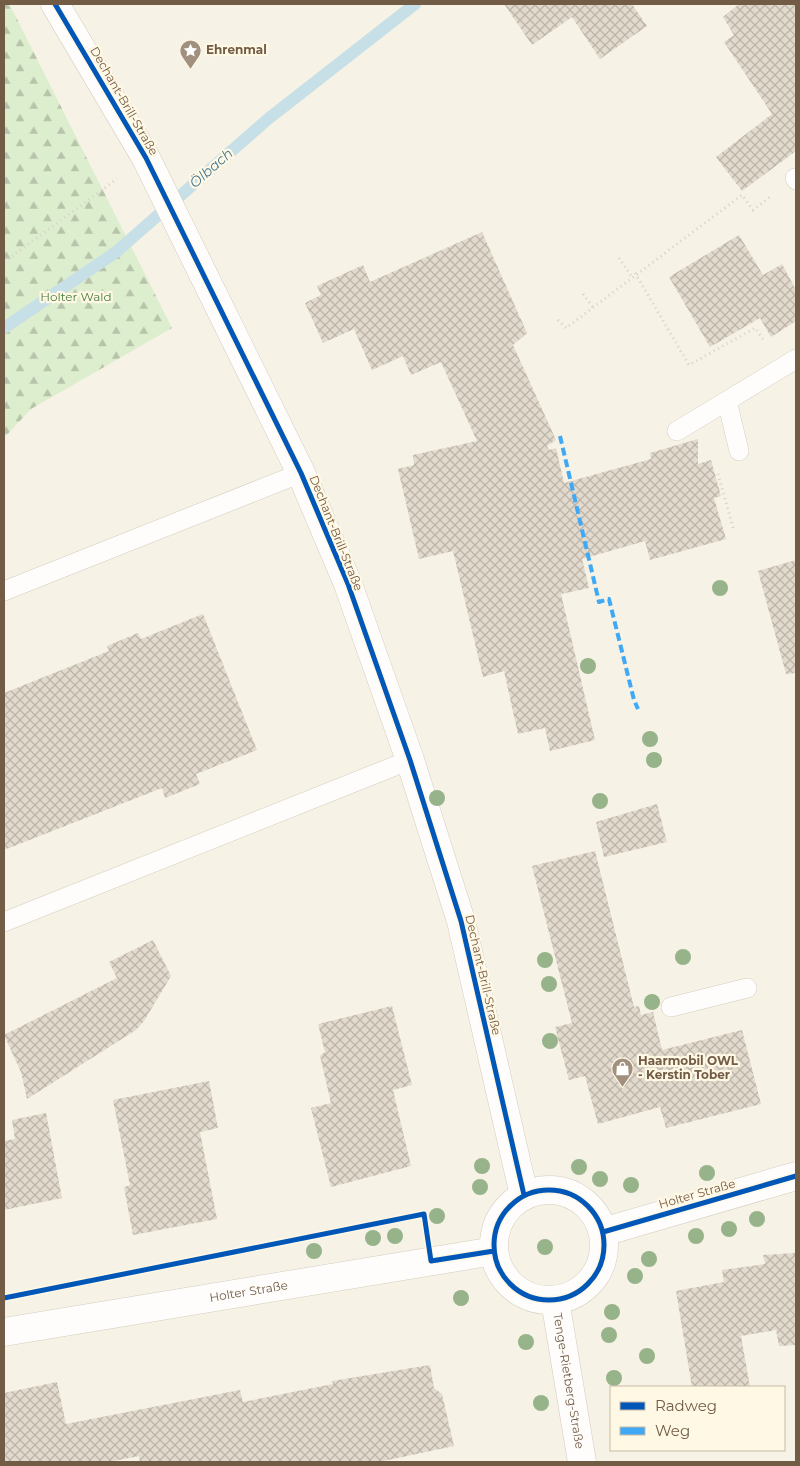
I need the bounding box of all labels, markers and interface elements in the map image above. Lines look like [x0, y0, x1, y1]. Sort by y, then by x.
place icon: Ehrenmal [178, 38, 202, 69]
place label: Ehrenmal [206, 42, 267, 57]
street label: Dechant-Brill-Straße [87, 44, 162, 158]
water label: Ölbach [186, 144, 236, 192]
park label: Holter Wald [40, 289, 112, 304]
street label: Dechant-Brill-Straße [306, 473, 366, 593]
street label: Dechant-Brill-Straße [462, 913, 505, 1037]
place label: Haarmobil OWL - Kerstin Tober [638, 1053, 739, 1082]
shop icon: Haarmobil OWL - Kerstin Tober [610, 1056, 634, 1087]
street label: Holter Straße [657, 1175, 737, 1212]
street label: Holter Straße [208, 1277, 289, 1305]
street label: Tenge-Rietberg-Straße [550, 1312, 588, 1450]
legend [610, 1386, 785, 1451]
text: Radweg [655, 1396, 717, 1415]
text: Weg [655, 1421, 690, 1440]

